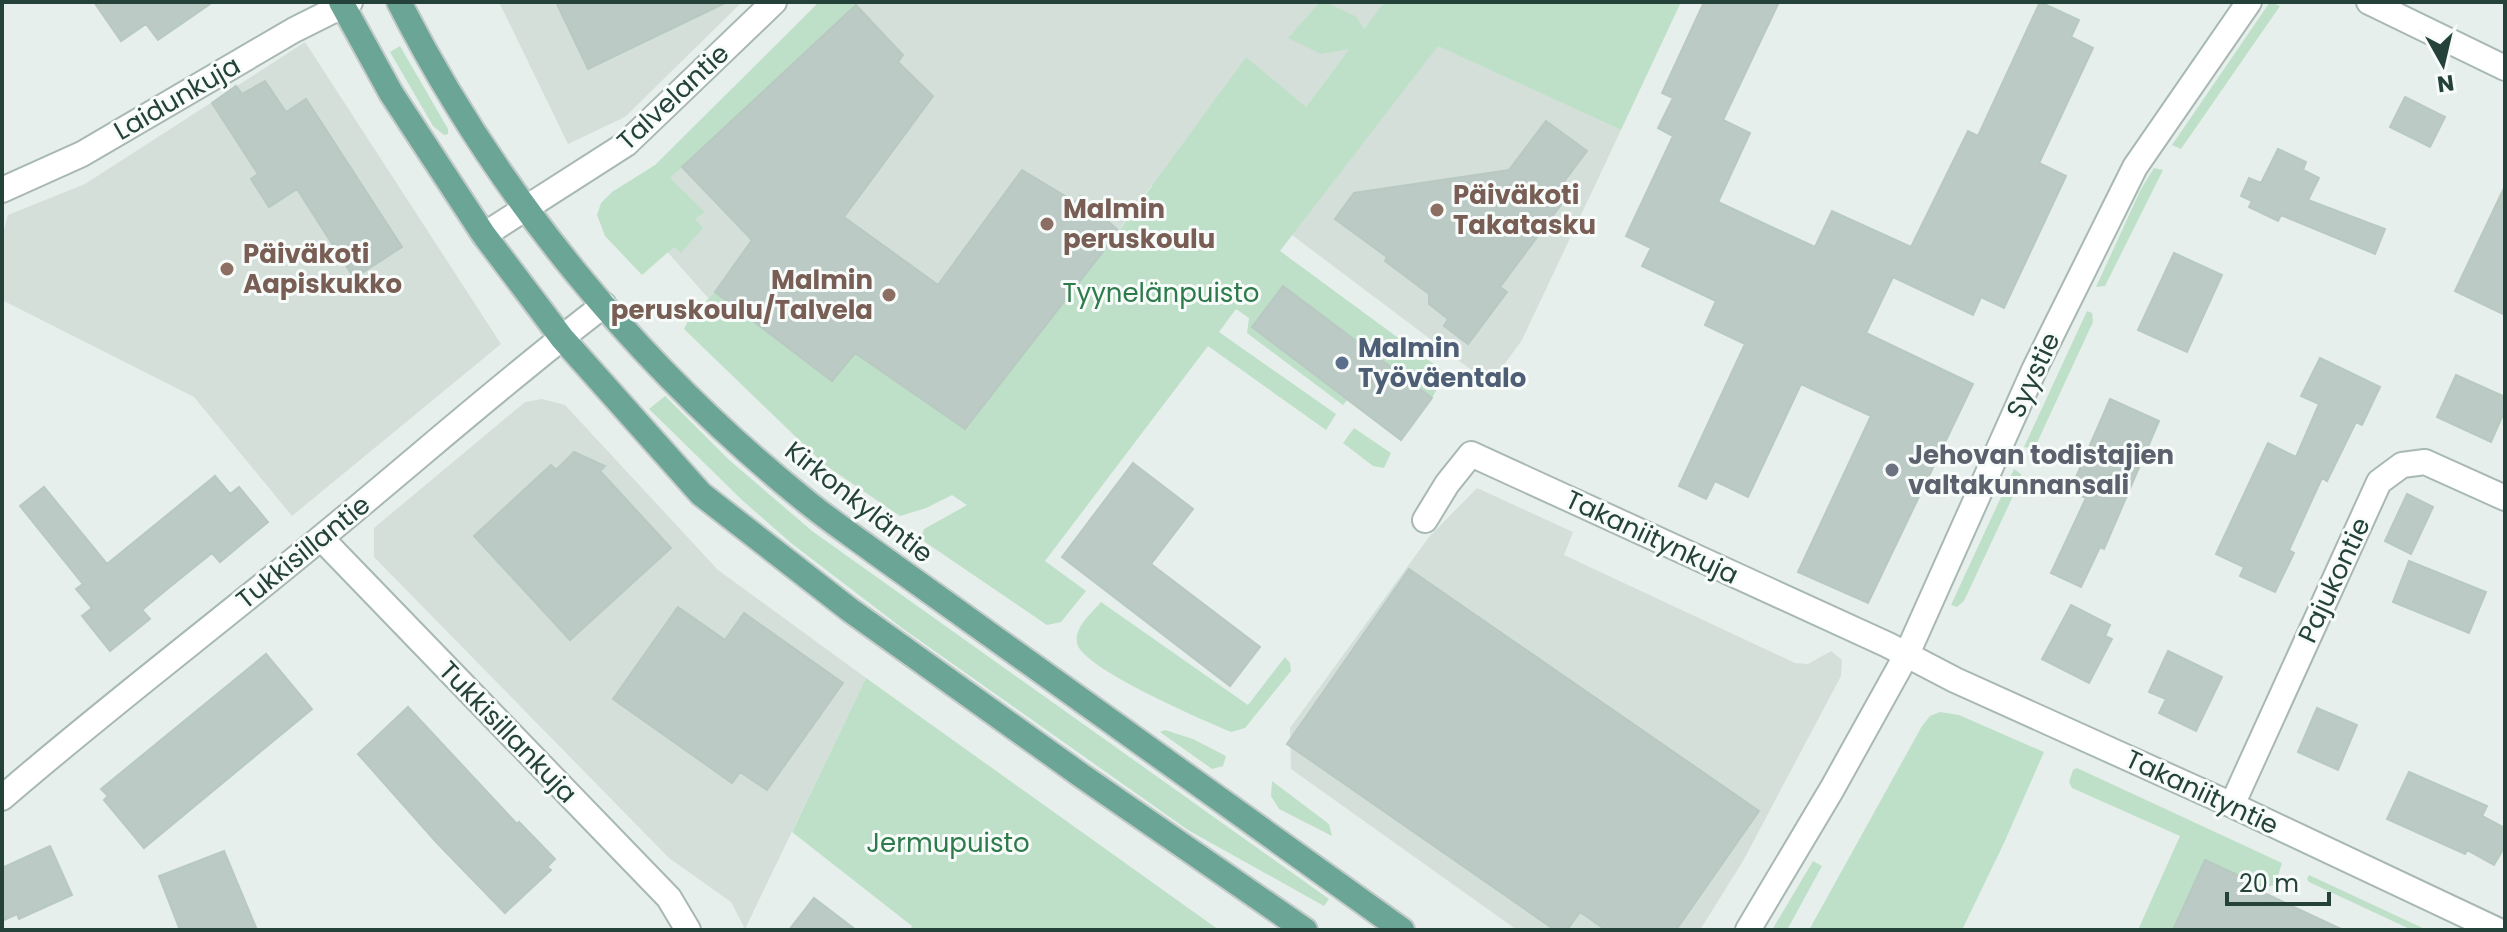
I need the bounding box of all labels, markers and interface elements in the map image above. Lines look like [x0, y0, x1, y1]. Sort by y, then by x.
north arrow [2403, 24, 2483, 104]
street label: Talvelantie [609, 36, 737, 158]
street label: Laidunkuja [107, 47, 247, 149]
text: N [2435, 67, 2456, 100]
place label: Päiväkoti Takatasku [1453, 177, 1596, 243]
place label: Malmin peruskoulu [1063, 191, 1215, 257]
marker: Päiväkoti Takatasku [1428, 201, 1446, 219]
marker: Malmin peruskoulu [1038, 215, 1056, 233]
place label: Päiväkoti Aapiskukko [243, 236, 402, 302]
marker: Päiväkoti Aapiskukko [218, 260, 236, 278]
place label: Malmin peruskoulu/Talvela [611, 262, 873, 328]
park label: Tyynelänpuisto [1062, 275, 1260, 311]
marker: Malmin peruskoulu/Talvela [880, 286, 898, 304]
street label: Syystie [1998, 327, 2068, 423]
place label: Malmin Työväentalo [1358, 330, 1526, 396]
marker: Malmin Työväentalo [1333, 354, 1351, 372]
street label: Kirkonkyläntie [777, 433, 941, 571]
place label: Jehovan todistajien valtakunnansali [1908, 437, 2174, 503]
marker: Jehovan todistajien valtakunnansali [1883, 461, 1901, 479]
street label: Takaniitynkuja [1560, 481, 1744, 593]
street label: Tukkisillantie [228, 487, 378, 617]
street label: Pajukontie [2289, 512, 2379, 648]
street label: Tukkisillankuja [431, 653, 585, 811]
street label: Takaniityntie [2120, 741, 2284, 843]
park label: Jermupuisto [866, 825, 1030, 861]
scale bar [2227, 856, 2329, 906]
text: 20 m [2239, 867, 2299, 900]

